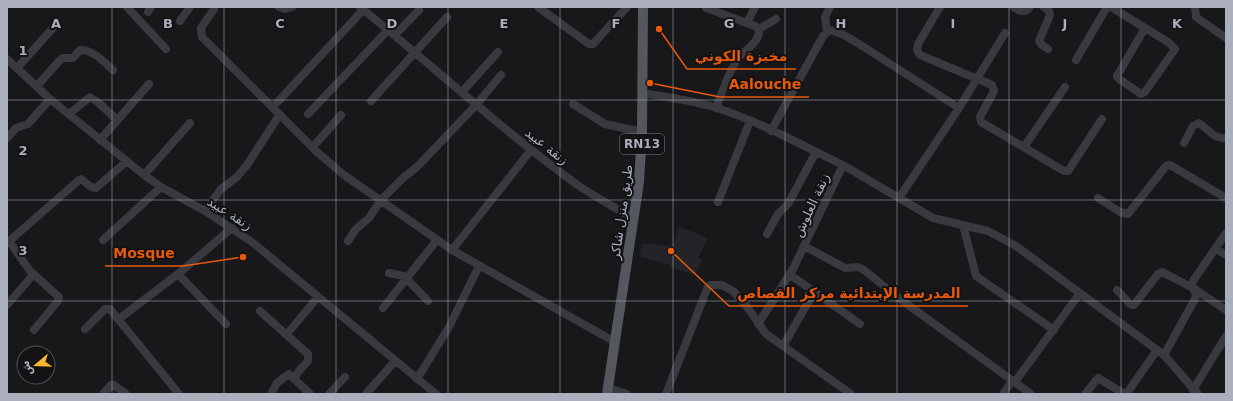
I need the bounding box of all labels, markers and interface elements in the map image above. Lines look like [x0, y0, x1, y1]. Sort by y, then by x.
text: A [51, 16, 61, 31]
text: B [163, 16, 173, 31]
text: C [275, 16, 285, 31]
text: D [387, 16, 398, 31]
text: E [500, 16, 508, 31]
text: F [612, 16, 620, 31]
text: G [724, 16, 734, 31]
text: H [836, 16, 846, 31]
text: I [951, 16, 955, 31]
text: J [1062, 16, 1067, 31]
text: K [1172, 16, 1183, 31]
text: 1 [18, 43, 28, 58]
callout: مخبزة الكوني [687, 43, 796, 69]
text: مخبزة الكوني [695, 48, 787, 65]
callout: Aalouche [720, 71, 809, 97]
text: Aalouche [729, 76, 801, 92]
street label: زنقة عبيد [522, 125, 571, 168]
road number: RN13 [620, 134, 664, 154]
text: 2 [18, 143, 28, 158]
street label: طريق منزل شاكر [607, 164, 637, 262]
street label: زنقة العلوش [790, 171, 834, 240]
street label: زنقة عبيد [204, 194, 255, 234]
callout: Mosque [105, 240, 183, 266]
text: 3 [18, 243, 28, 258]
text: Mosque [113, 245, 175, 261]
callout: المدرسة الإبتدائية مركز القصاص [729, 280, 968, 306]
text: المدرسة الإبتدائية مركز القصاص [737, 285, 961, 302]
north arrow [16, 345, 56, 385]
text: ش [18, 359, 36, 377]

